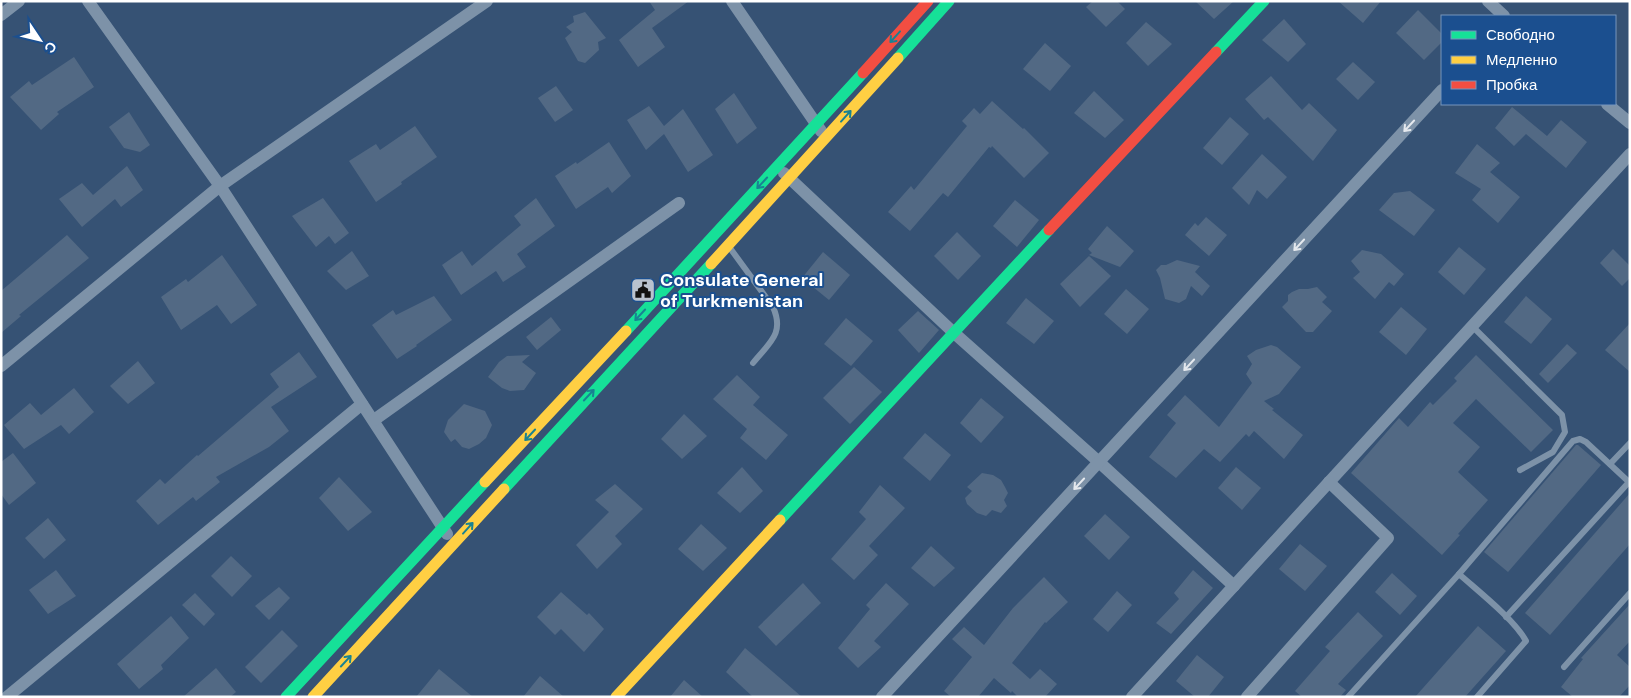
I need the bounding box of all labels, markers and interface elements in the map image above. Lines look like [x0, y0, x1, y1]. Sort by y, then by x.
north arrow [15, 15, 65, 65]
legend [1441, 15, 1616, 105]
text: Свободно [1486, 25, 1555, 45]
one-way arrow [890, 31, 901, 44]
text: С [40, 38, 61, 57]
text: Медленно [1486, 50, 1557, 70]
text: Пробка [1486, 75, 1538, 95]
one-way arrow [840, 109, 852, 122]
one-way arrow [1403, 119, 1415, 132]
one-way arrow [756, 176, 768, 189]
one-way arrow [1293, 239, 1305, 252]
place label: Consulate General of Turkmenistan [660, 268, 823, 313]
public building icon: Consulate General of Turkmenistan [630, 277, 656, 303]
one-way arrow [634, 309, 646, 322]
one-way arrow [1183, 358, 1195, 371]
one-way arrow [583, 389, 595, 402]
one-way arrow [524, 428, 536, 441]
one-way arrow [1073, 478, 1085, 491]
one-way arrow [462, 522, 474, 535]
one-way arrow [340, 654, 352, 667]

